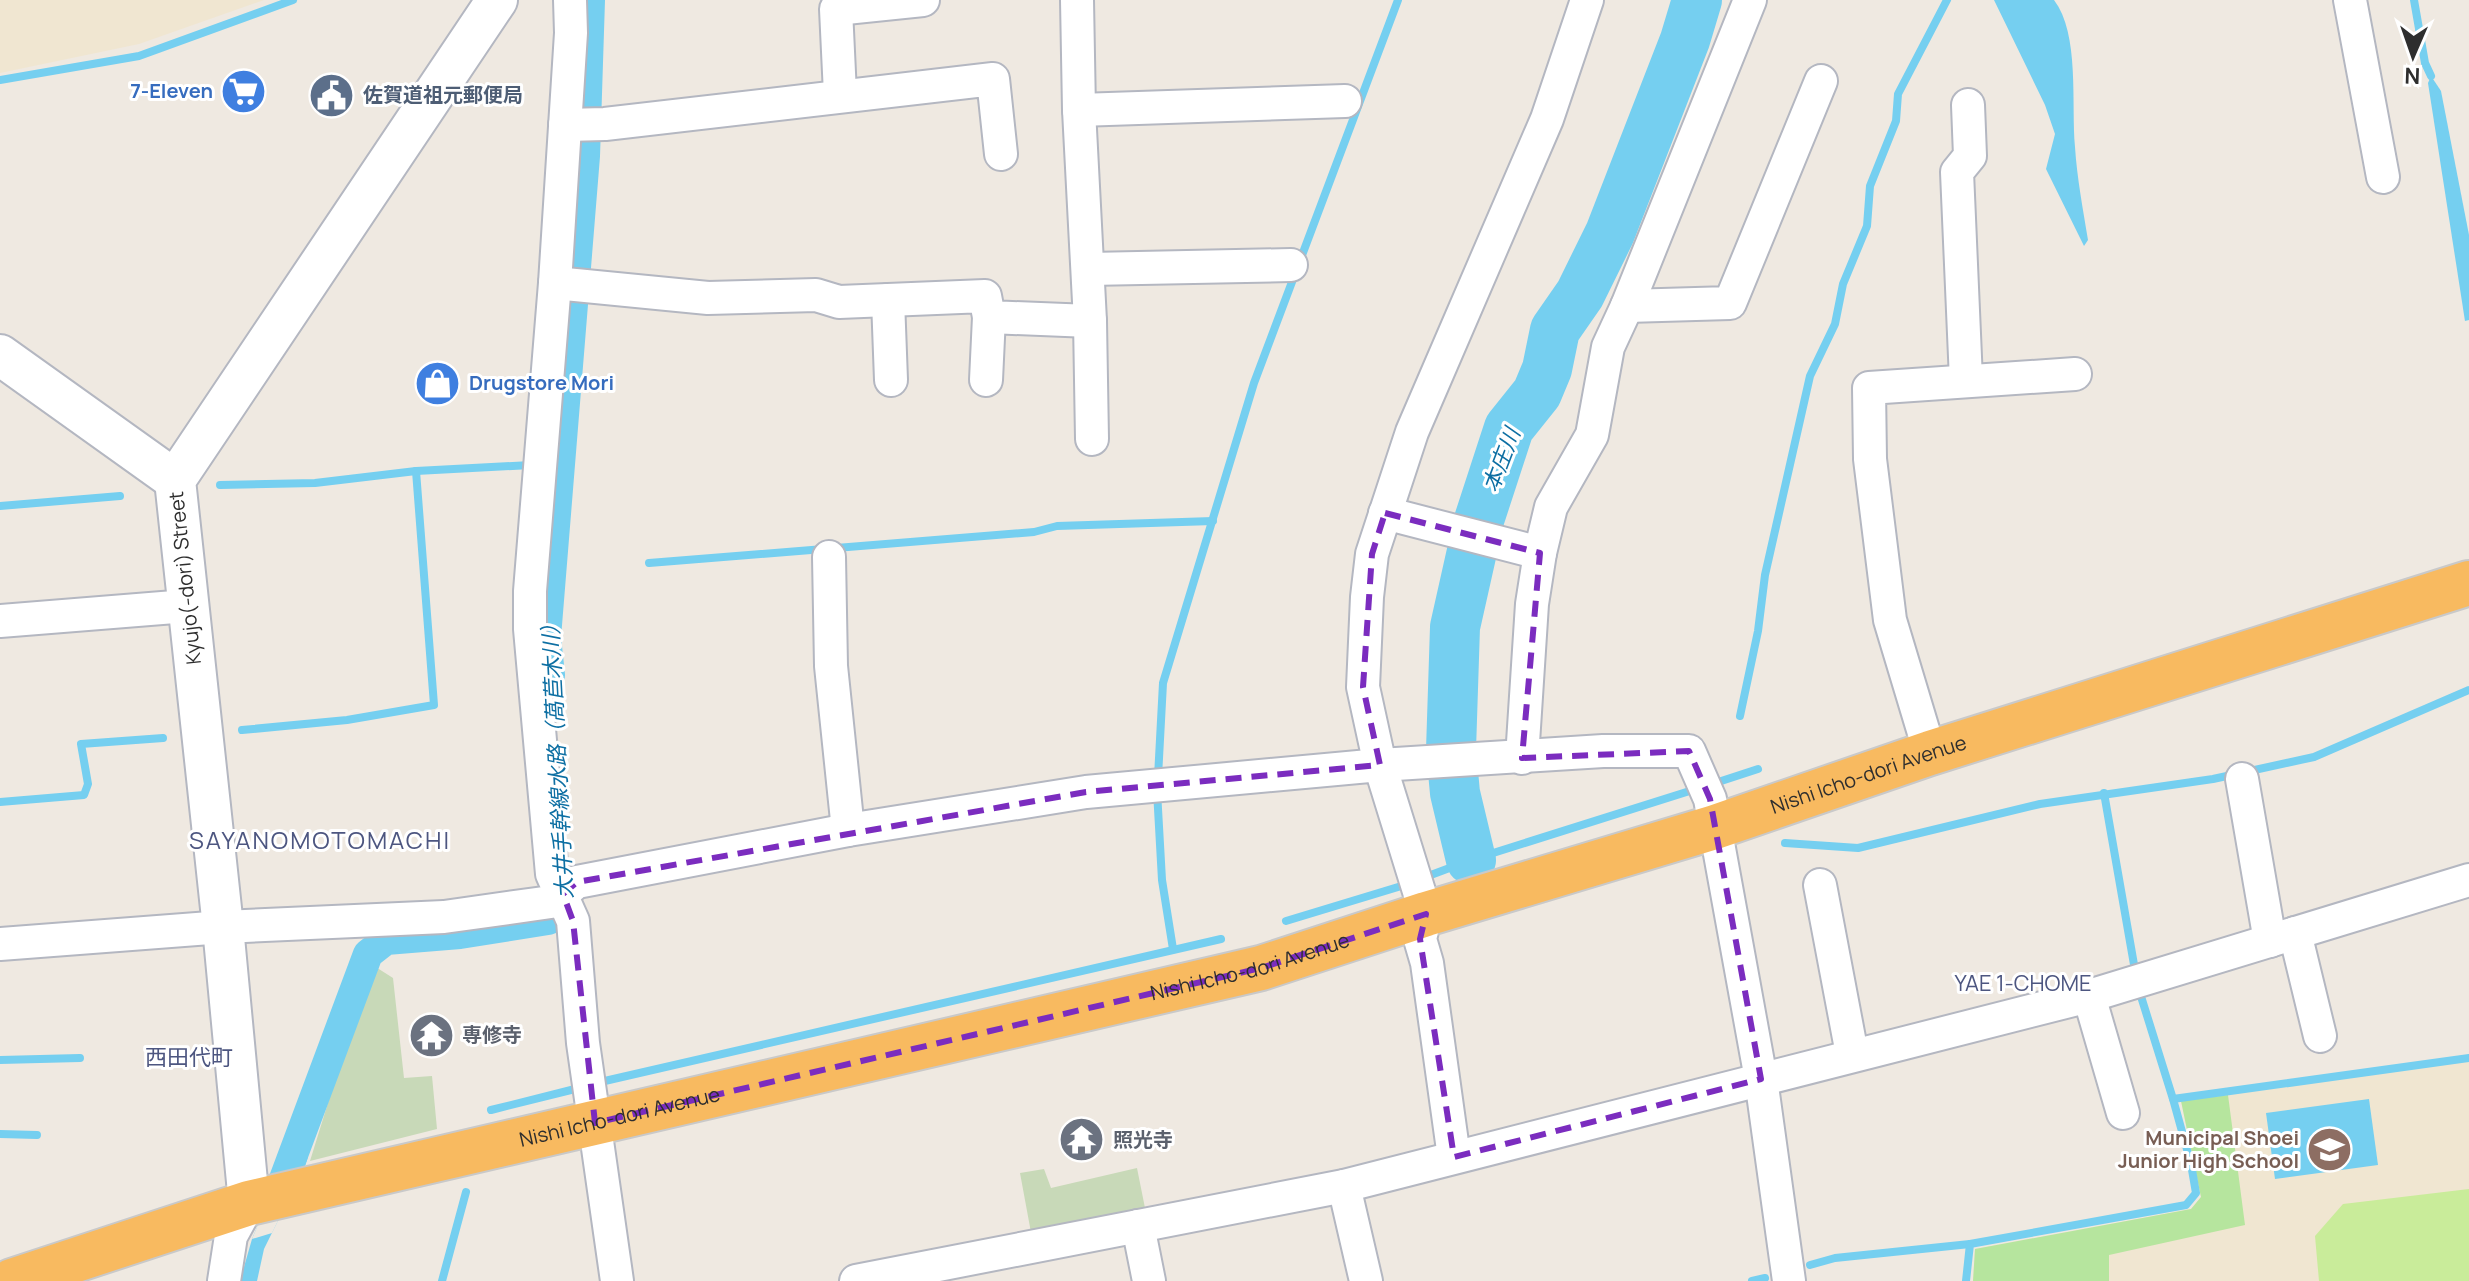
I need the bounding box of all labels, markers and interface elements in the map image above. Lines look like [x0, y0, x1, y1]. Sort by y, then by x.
north arrow [2373, 16, 2453, 96]
text: N [2404, 61, 2421, 91]
supermarket icon: 7-Eleven [220, 67, 268, 115]
public building icon: 佐賀道祖元郵便局 [308, 71, 356, 119]
place label: 7-Eleven [130, 77, 213, 104]
place label: 佐賀道祖元郵便局 [363, 81, 523, 108]
shop icon: Drugstore Mori [414, 359, 462, 407]
place label: Drugstore Mori [469, 369, 614, 396]
water label: 本庄川 [1475, 422, 1528, 496]
street label: Kyujo(-dori) Street [162, 490, 207, 666]
water label: 大井手幹線水路（萵苣木川） [535, 612, 579, 900]
street label: Nishi Icho-dori Avenue [1767, 728, 1970, 820]
district label: SAYANOMOTOMACHI [189, 823, 451, 856]
street label: Nishi Icho-dori Avenue [1148, 926, 1353, 1006]
district label: YAE 1-CHOME [1954, 968, 2092, 998]
temple icon: 専修寺 [407, 1011, 455, 1059]
place label: 専修寺 [462, 1021, 522, 1048]
district label: 西田代町 [145, 1042, 233, 1072]
street label: Nishi Icho-dori Avenue [516, 1080, 723, 1153]
temple icon: 照光寺 [1058, 1116, 1106, 1164]
place label: Municipal Shoei Junior High School [2118, 1124, 2299, 1174]
school or university icon: Municipal Shoei Junior High School [2306, 1125, 2354, 1173]
place label: 照光寺 [1113, 1126, 1173, 1153]

